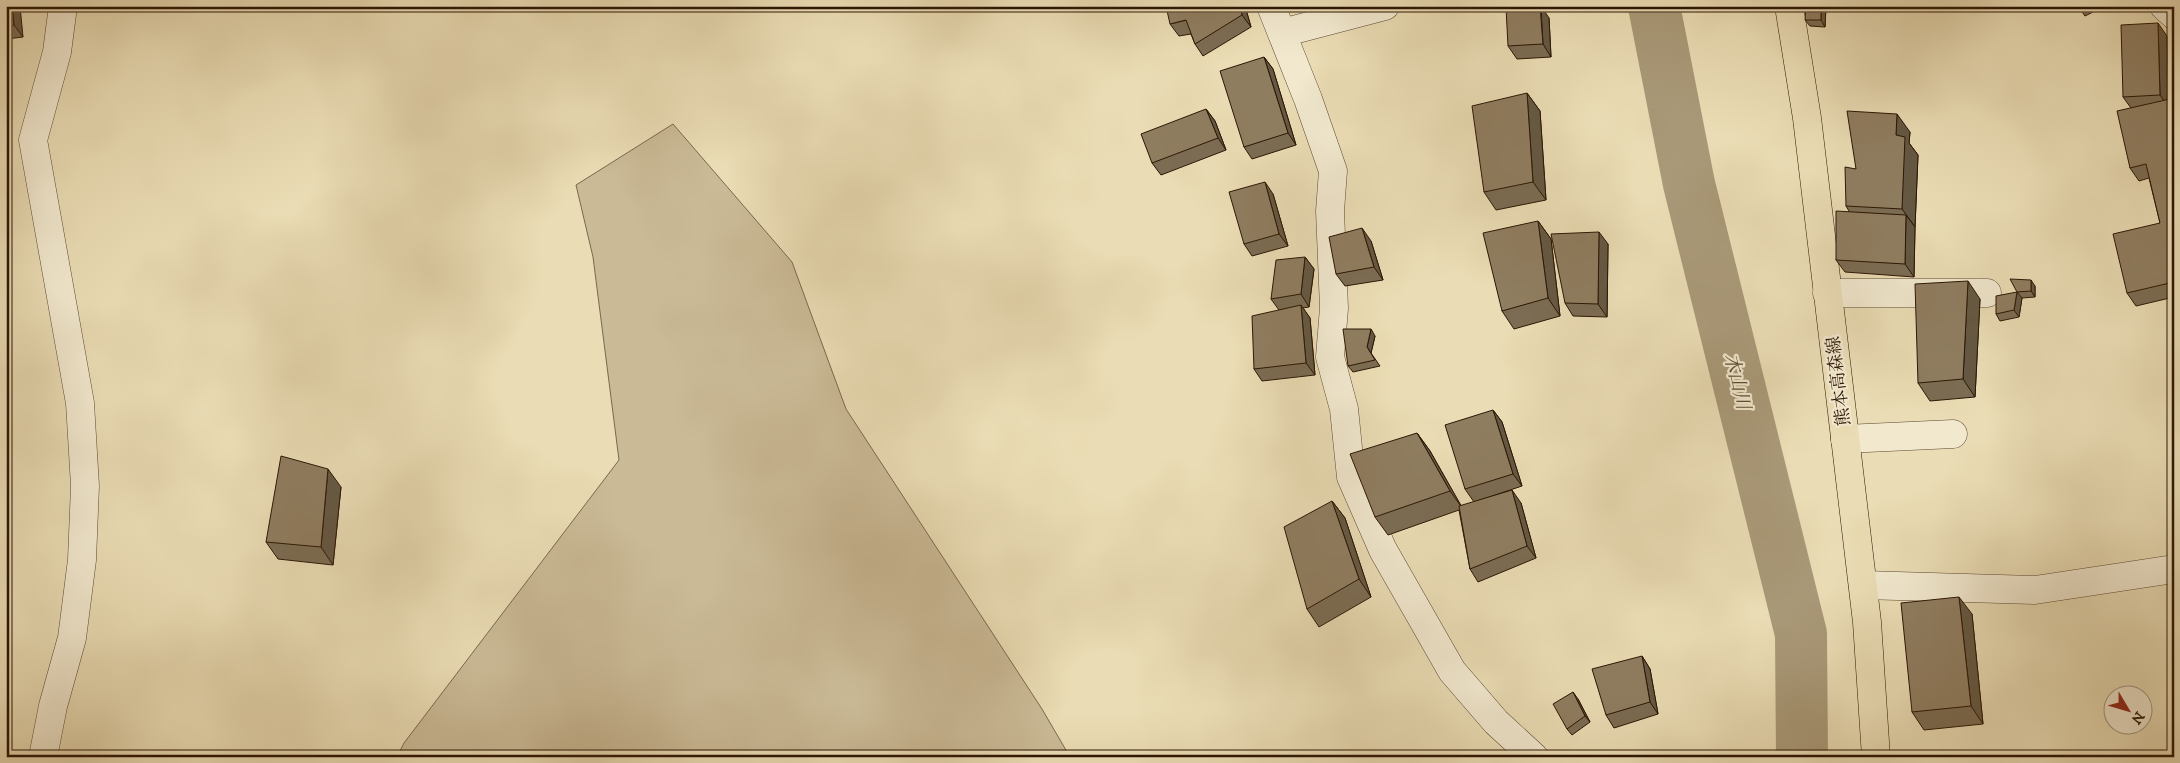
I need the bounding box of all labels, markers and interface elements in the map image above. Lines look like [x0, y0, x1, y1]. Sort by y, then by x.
street label: 熊本高森線 [1823, 335, 1855, 427]
water label: 木山川 [1718, 351, 1755, 414]
north arrow [2102, 686, 2152, 736]
text: N [2127, 707, 2148, 728]

